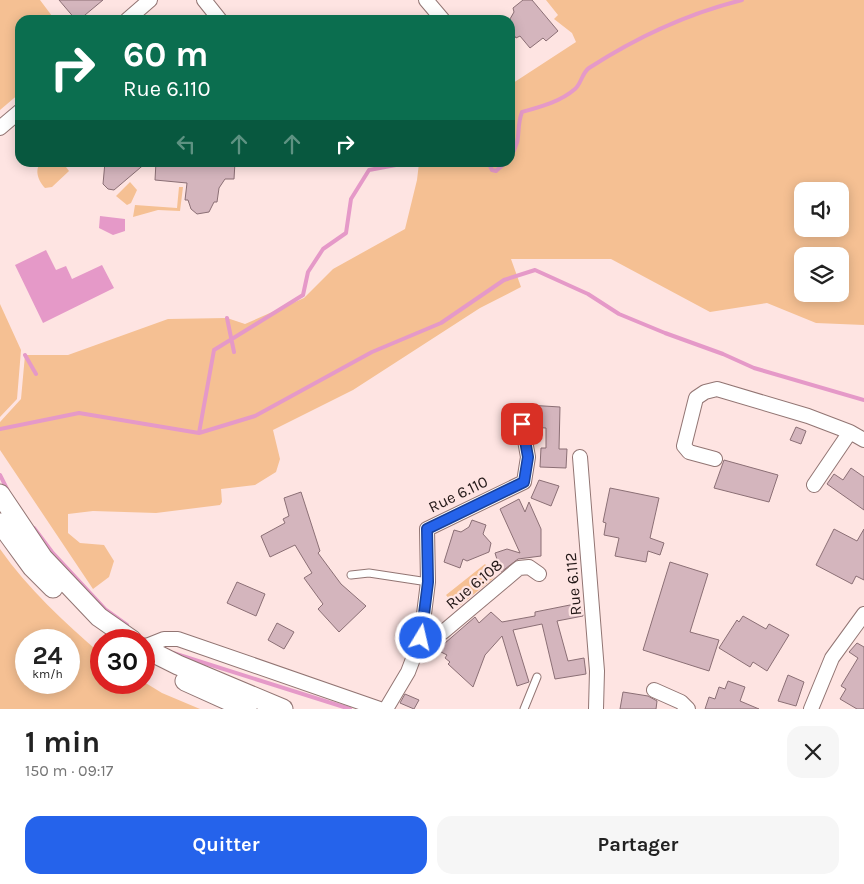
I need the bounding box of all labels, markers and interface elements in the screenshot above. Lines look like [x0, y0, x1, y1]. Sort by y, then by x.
text: 60 m [123, 34, 208, 75]
icon: right [40, 35, 105, 100]
text: Rue 6.110 [123, 76, 210, 102]
icon: left [172, 130, 200, 158]
icon: ahead [225, 130, 253, 158]
icon: ahead [278, 130, 306, 158]
icon: right [331, 130, 359, 158]
map controls [794, 182, 849, 302]
button: sound [794, 182, 849, 237]
button: layers [794, 247, 849, 302]
pin [501, 403, 543, 445]
icon: arrive [508, 410, 536, 438]
street label: Rue 6.110 [425, 472, 491, 516]
street label: Rue 6.112 [561, 552, 585, 616]
street label: Rue 6.108 [442, 555, 506, 613]
position arrow [394, 611, 446, 663]
speed limit sign: 30 [90, 629, 155, 694]
text: 24 [32, 641, 63, 670]
text: km/h [32, 667, 63, 681]
text: 1 min [25, 724, 100, 760]
button: close [787, 726, 839, 778]
text: 150 m · 09:17 [25, 761, 113, 780]
button: Quitter [25, 816, 427, 874]
button: Partager [437, 816, 839, 874]

